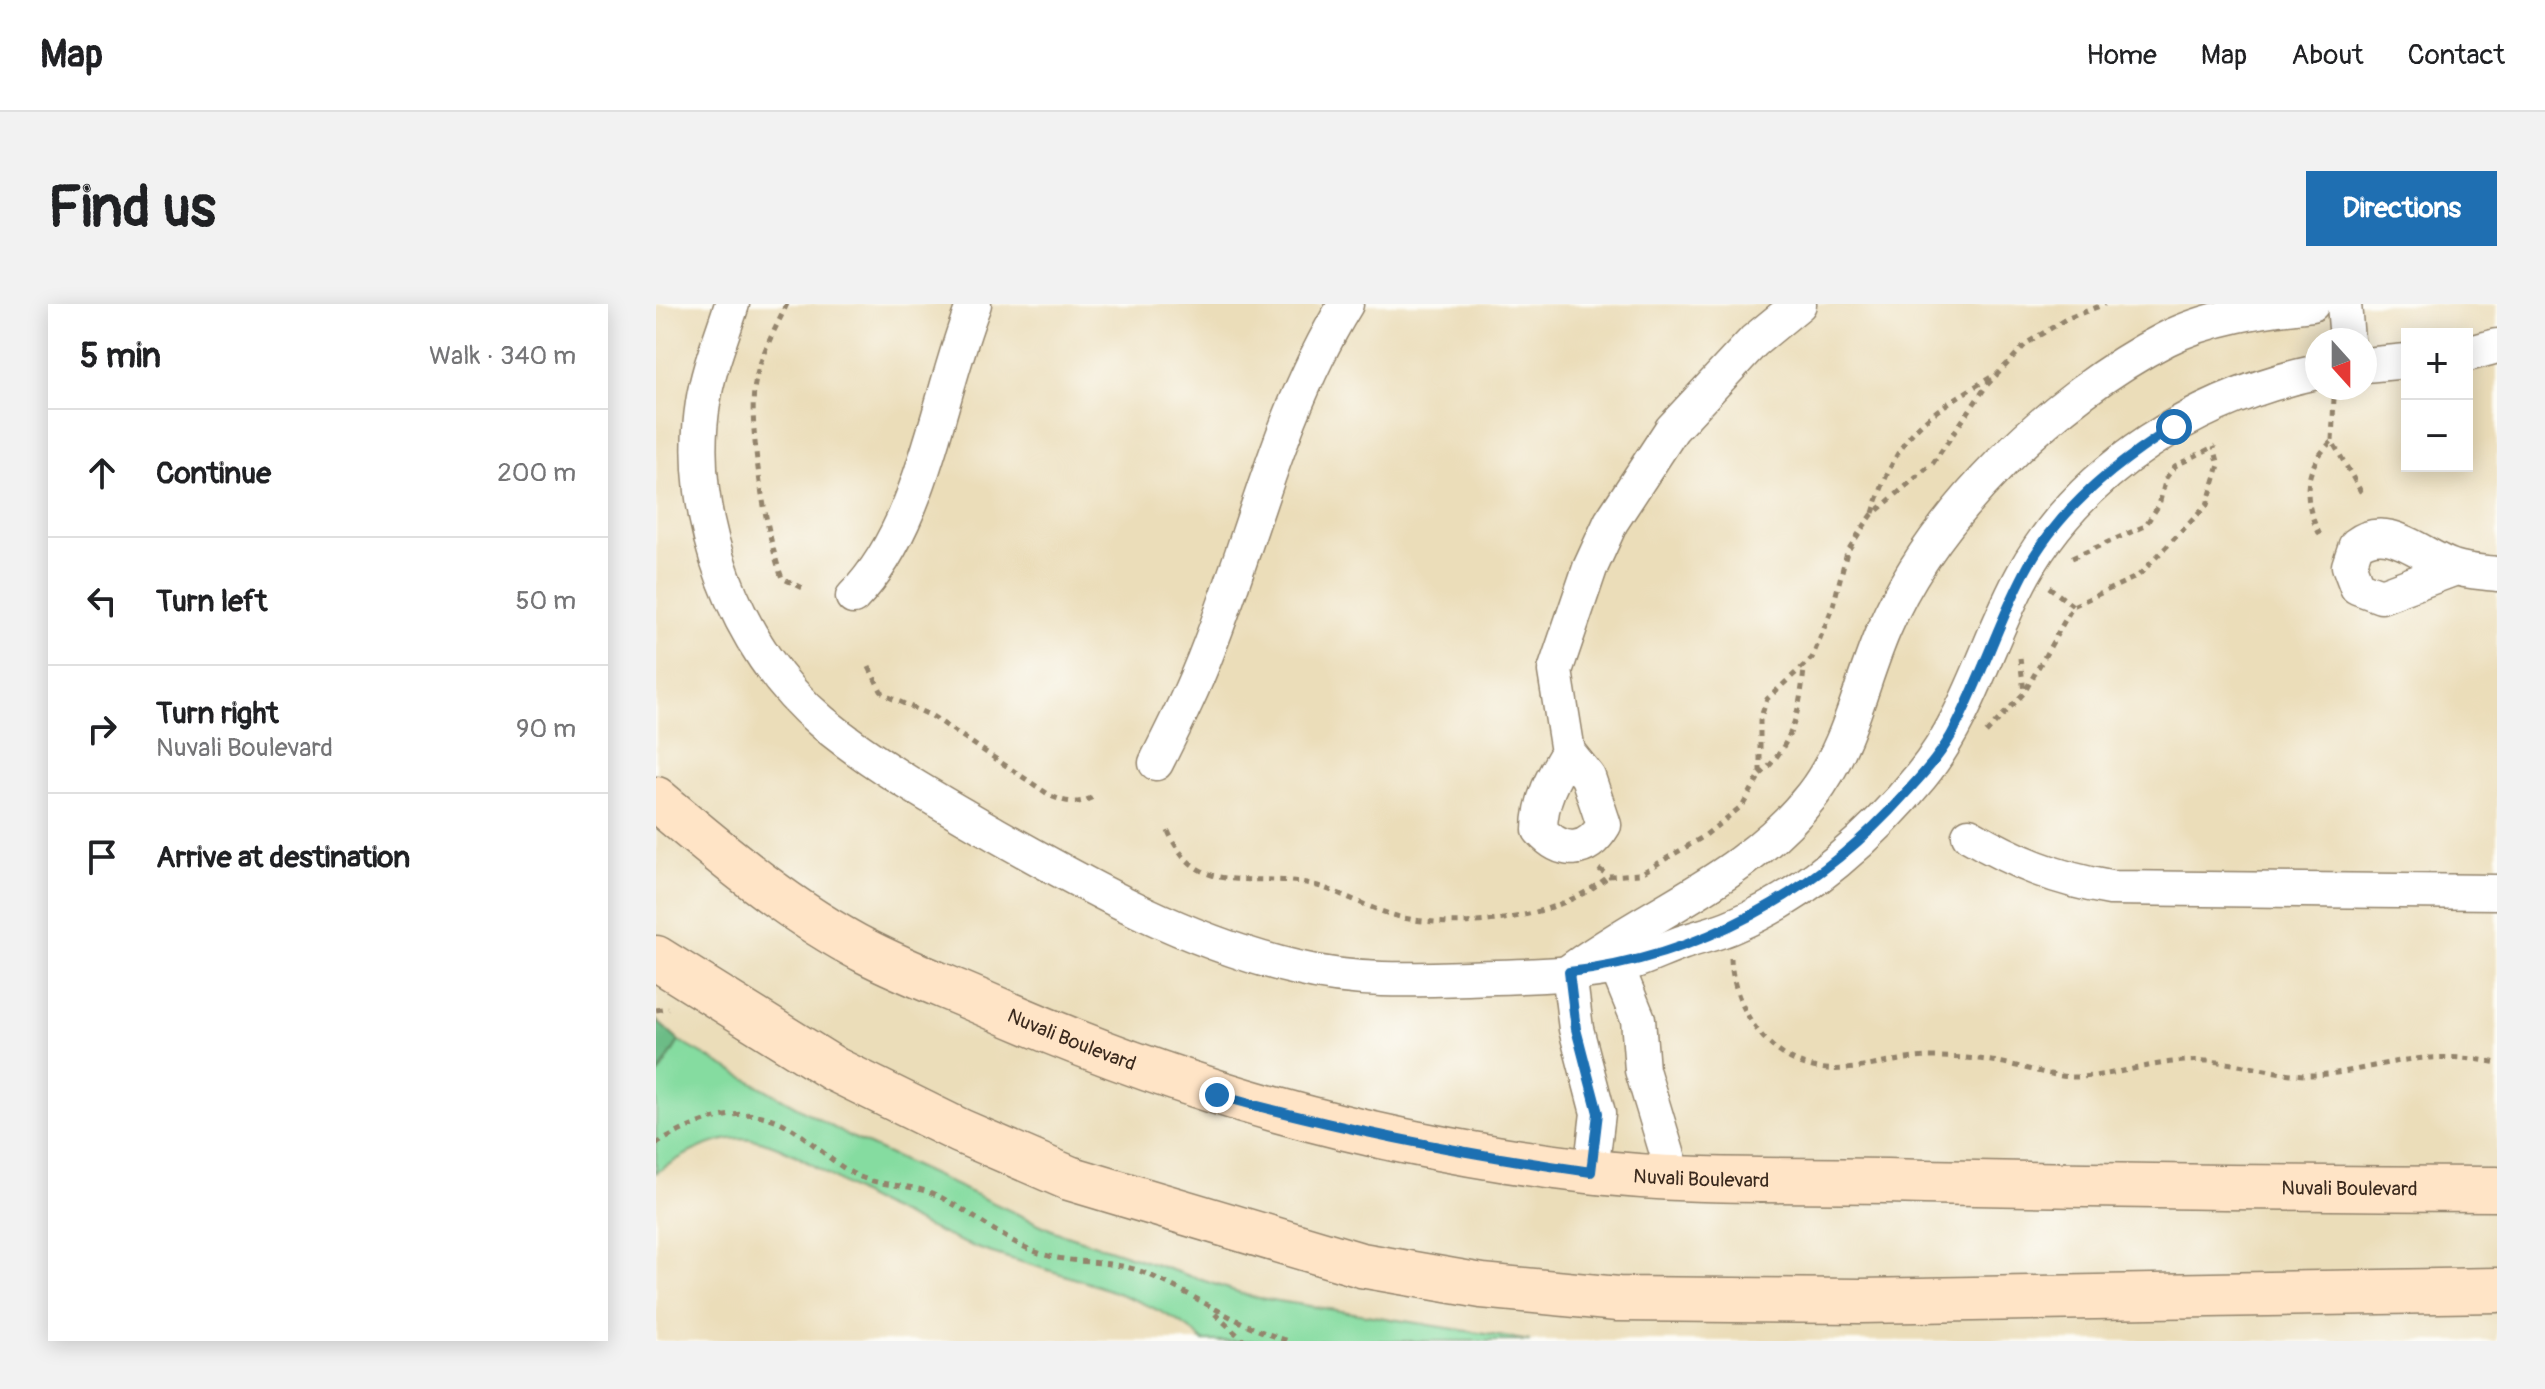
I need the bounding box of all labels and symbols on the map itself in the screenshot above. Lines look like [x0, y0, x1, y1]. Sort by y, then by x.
north arrow [2305, 328, 2377, 400]
route start [2156, 409, 2192, 445]
street label: Nuvali Boulevard [1004, 1003, 1140, 1076]
route end [1199, 1077, 1235, 1113]
street label: Nuvali Boulevard [1632, 1163, 1770, 1193]
street label: Nuvali Boulevard [2281, 1175, 2418, 1201]

